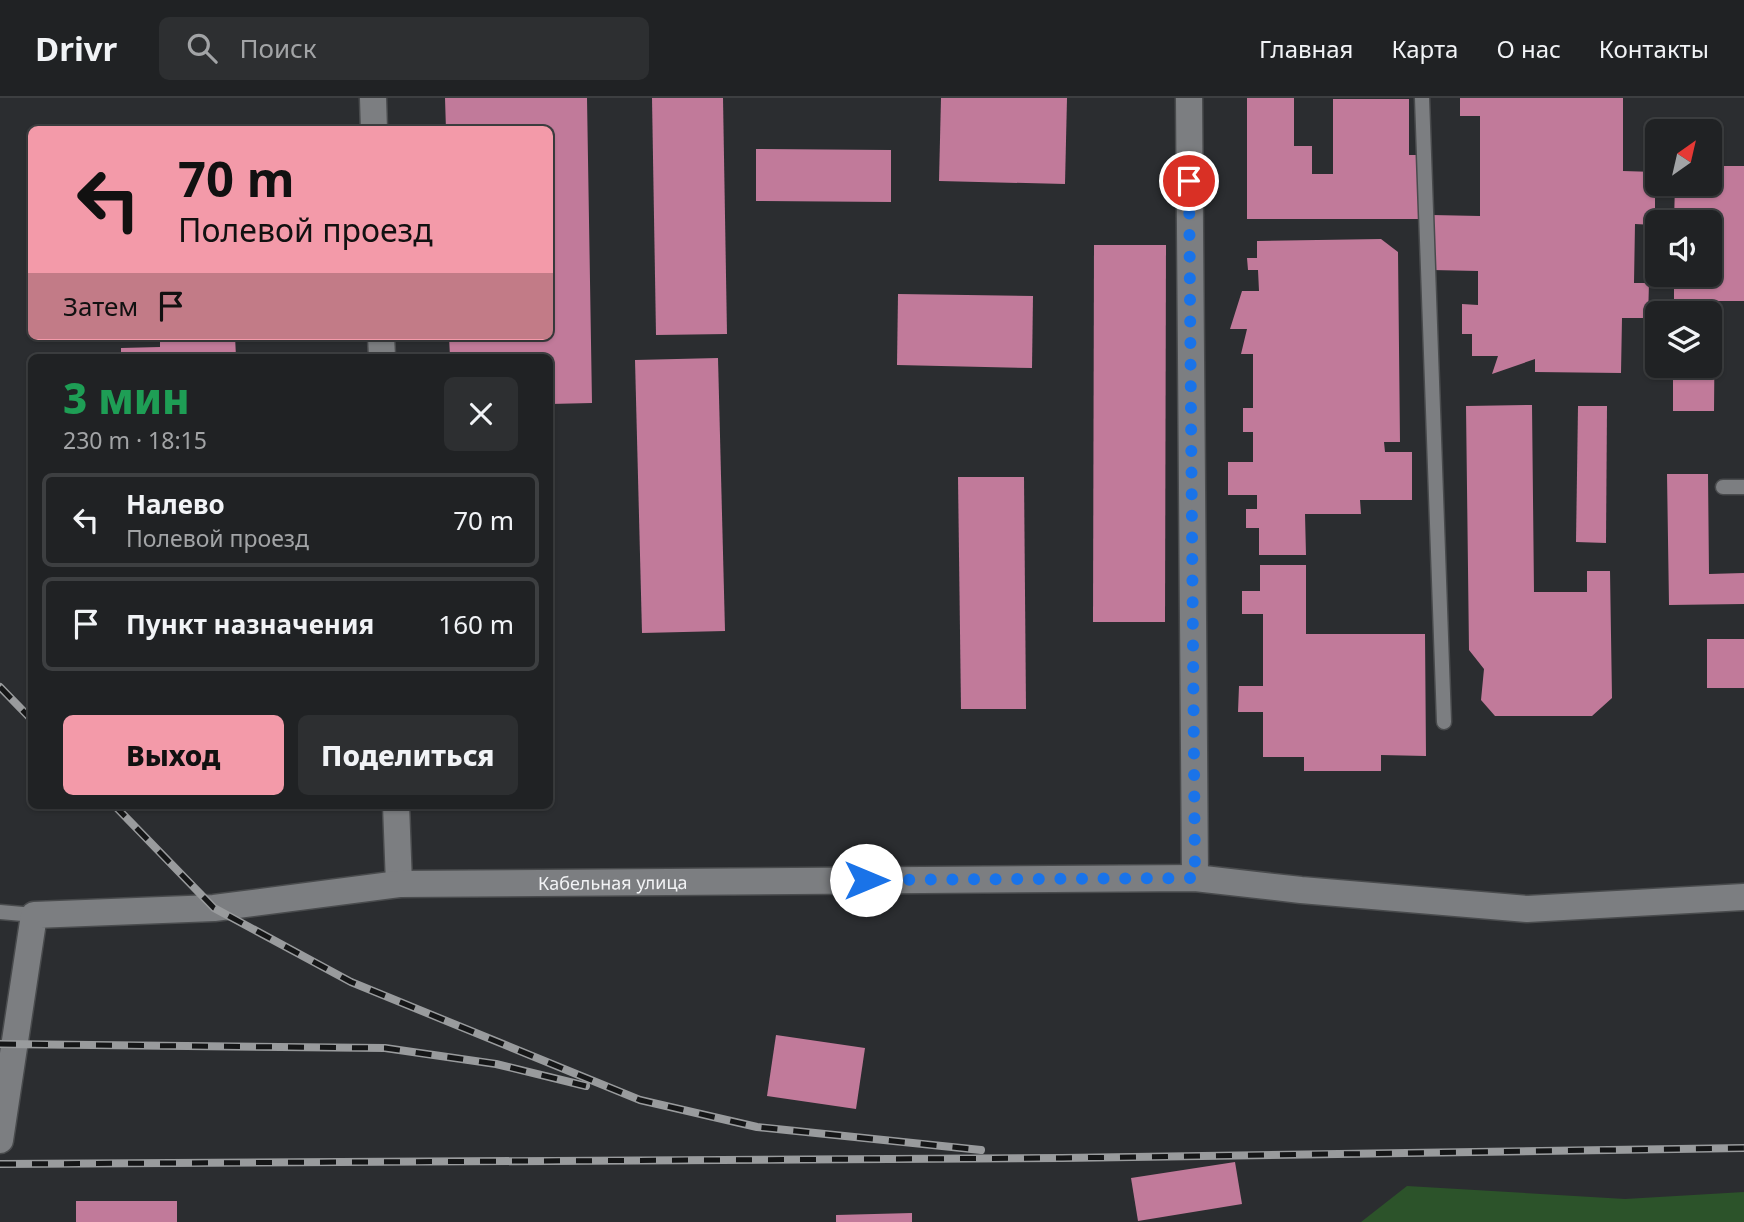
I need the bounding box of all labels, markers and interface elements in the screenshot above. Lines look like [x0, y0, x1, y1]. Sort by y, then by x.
search box [159, 17, 649, 80]
text: Drivr [35, 26, 117, 71]
icon: search [183, 29, 221, 67]
text: Поиск [239, 30, 317, 66]
text: Главная [1259, 32, 1353, 65]
text: Карта [1391, 32, 1458, 65]
text: О нас [1496, 32, 1561, 65]
text: Контакты [1599, 32, 1709, 65]
north arrow [1645, 119, 1722, 196]
map controls [1645, 119, 1722, 378]
text: 70 m [178, 145, 295, 211]
pin [1159, 151, 1219, 211]
icon: left [63, 154, 154, 245]
icon: arrive [1170, 162, 1208, 200]
text: Полевой проезд [178, 208, 433, 251]
button: sound [1645, 210, 1722, 287]
icon: arrive [152, 287, 190, 325]
text: Затем [63, 288, 138, 324]
button: layers [1645, 301, 1722, 378]
text: 3 мин [63, 369, 190, 426]
button: close [444, 377, 518, 451]
text: 230 m · 18:15 [63, 424, 207, 456]
text: Налево [126, 486, 225, 522]
icon: left [67, 501, 105, 539]
text: 70 m [453, 502, 514, 538]
text: Полевой проезд [126, 522, 309, 554]
icon: arrive [67, 605, 105, 643]
text: Пункт назначения [126, 606, 374, 642]
text: 160 m [438, 606, 514, 642]
button: Выход [63, 715, 284, 795]
button: Поделиться [298, 715, 518, 795]
position arrow [829, 843, 903, 917]
street label: Кабельная улица [538, 870, 688, 895]

